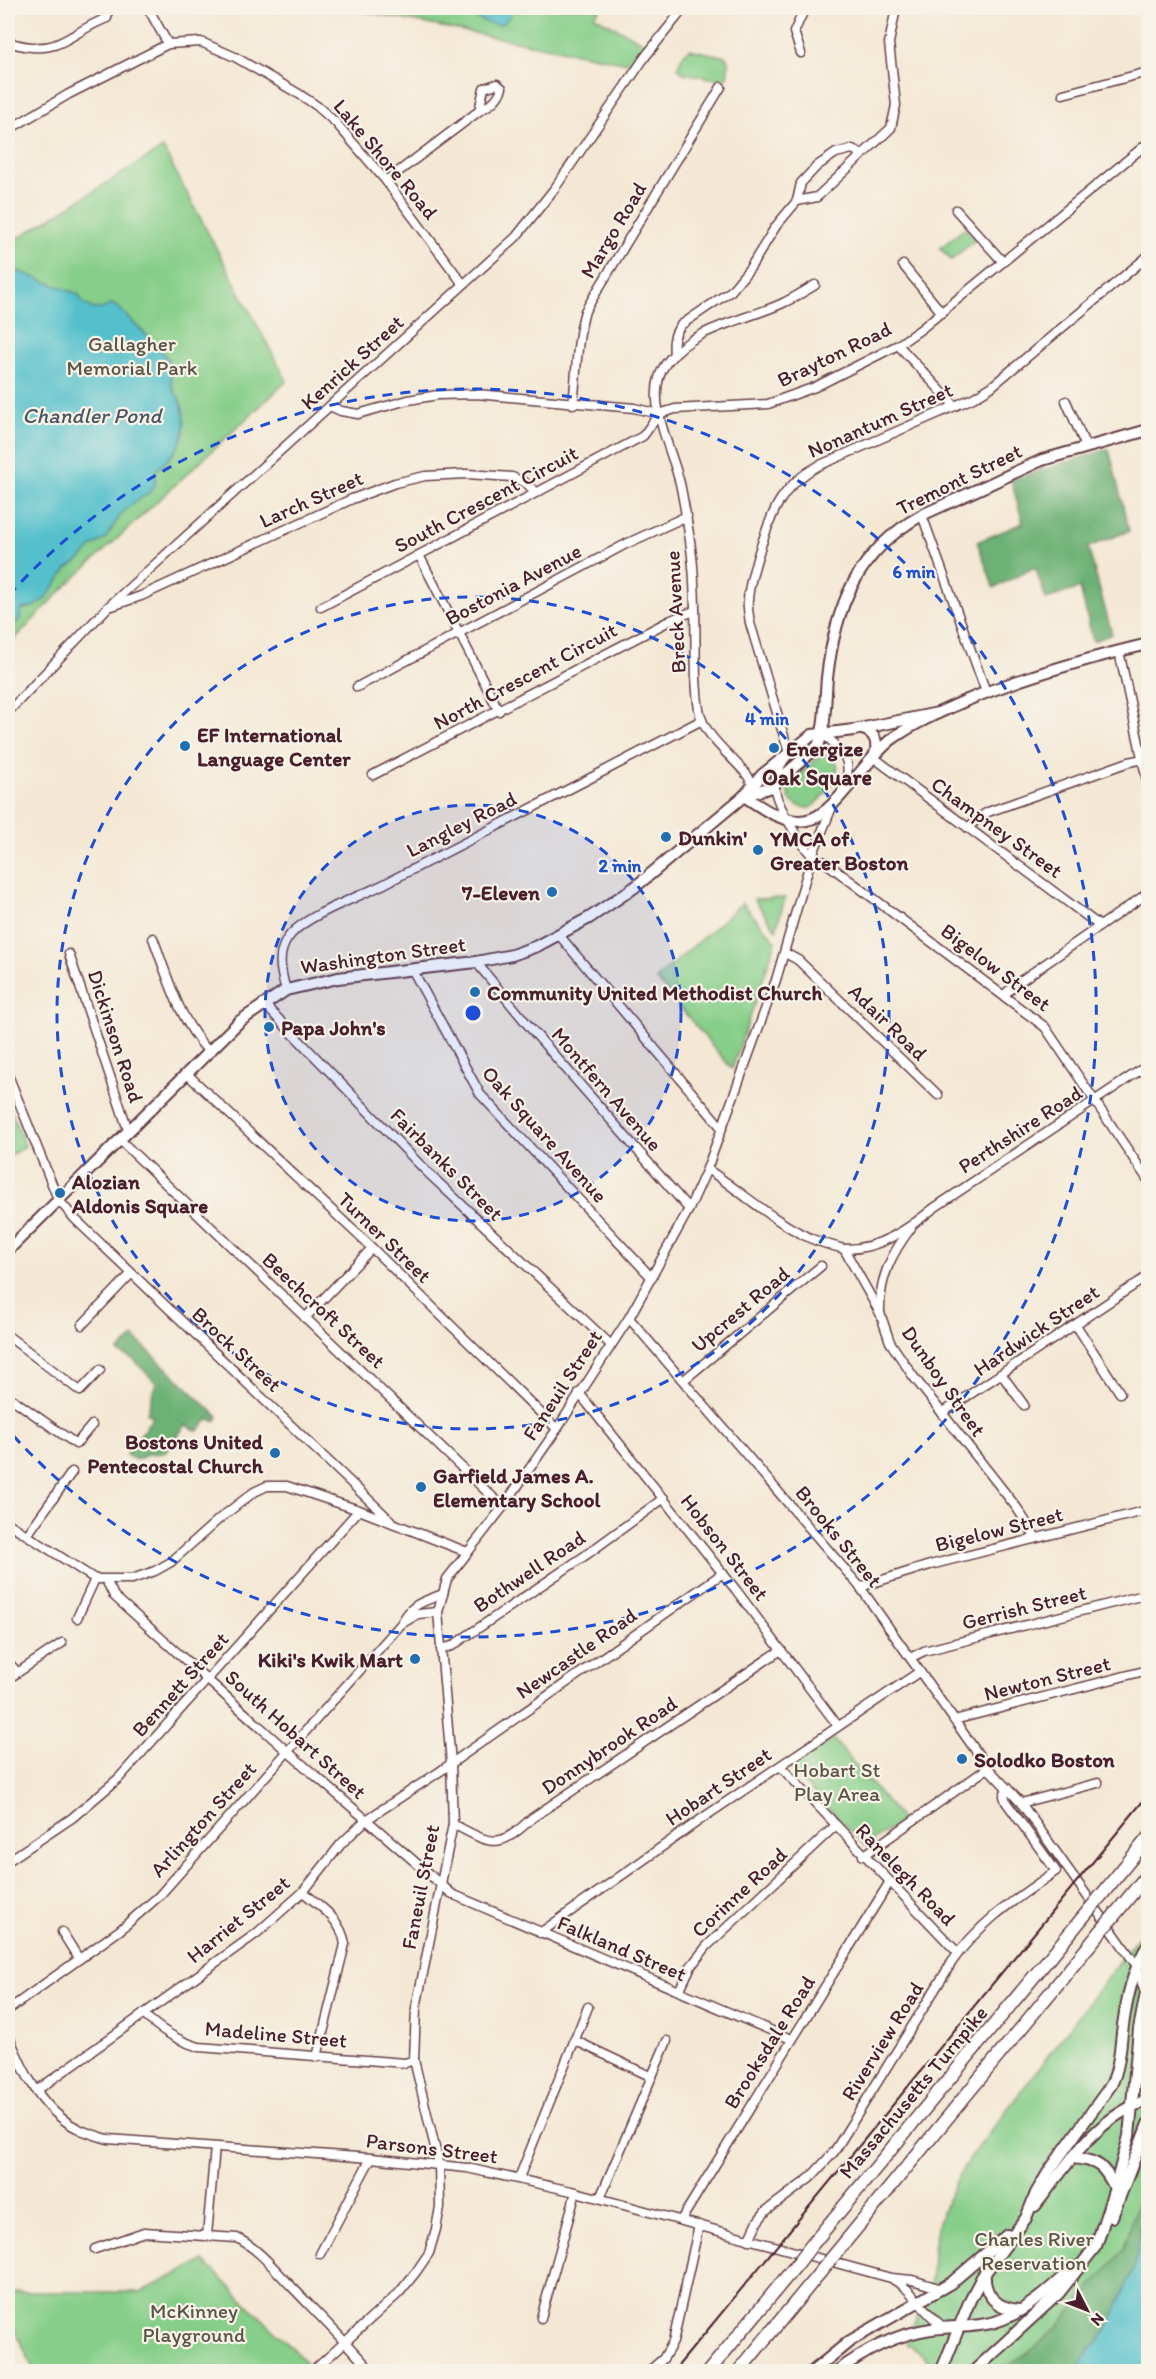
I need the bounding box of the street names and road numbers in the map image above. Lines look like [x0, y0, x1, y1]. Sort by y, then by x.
street label: Lake Shore Road [328, 94, 444, 225]
street label: Margo Road [574, 177, 652, 283]
street label: Kenrick Street [295, 309, 409, 415]
street label: Brayton Road [773, 316, 895, 392]
street label: Nonantum Street [804, 377, 957, 463]
street label: Tremont Street [892, 438, 1026, 520]
street label: South Crescent Circuit [390, 440, 582, 558]
street label: Larch Street [255, 465, 367, 533]
street label: Bostonia Avenue [441, 538, 585, 630]
street label: Breck Avenue [659, 550, 691, 674]
street label: North Crescent Circuit [429, 617, 621, 735]
street label: Champney Street [926, 771, 1068, 883]
street label: Langley Road [402, 786, 520, 862]
street label: Bigelow Street [936, 918, 1056, 1016]
street label: Washington Street [299, 931, 467, 979]
street label: Dickinson Road [83, 966, 149, 1106]
street label: Adair Road [843, 978, 933, 1066]
street label: Montfern Avenue [546, 1022, 668, 1156]
street label: Oak Square Avenue [477, 1061, 613, 1207]
street label: Perthshire Road [953, 1079, 1087, 1178]
street label: Fairbanks Street [385, 1102, 509, 1226]
street label: Turner Street [333, 1186, 437, 1288]
street label: Beechcroft Street [257, 1247, 391, 1373]
street label: Upcrest Road [686, 1260, 795, 1357]
street label: Hardwick Street [969, 1279, 1104, 1381]
street label: Brock Street [187, 1301, 287, 1397]
street label: Dunboy Street [897, 1321, 991, 1441]
street label: Faneuil Street [517, 1325, 607, 1445]
street label: Brooks Street [790, 1480, 888, 1592]
street label: Hobson Street [676, 1489, 774, 1605]
street label: Bigelow Street [932, 1501, 1066, 1557]
street label: Bothwell Road [468, 1524, 590, 1618]
street label: Gerrish Street [959, 1579, 1089, 1635]
street label: Newcastle Road [511, 1602, 642, 1704]
street label: Bennett Street [126, 1626, 234, 1742]
street label: Newton Street [981, 1650, 1113, 1706]
street label: South Hobart Street [220, 1664, 372, 1804]
street label: Donnybrook Road [536, 1690, 682, 1800]
street label: Hobart Street [660, 1741, 776, 1831]
street label: Arlington Street [145, 1756, 261, 1882]
street label: Ranelegh Road [851, 1817, 961, 1931]
street label: Faneuil Street [396, 1822, 444, 1951]
street label: Corinne Road [686, 1841, 792, 1942]
street label: Harriet Street [181, 1870, 295, 1968]
street label: Falkland Street [554, 1910, 690, 1986]
street label: Brooksdale Road [718, 1970, 820, 2113]
street label: Riverview Road [836, 1977, 928, 2105]
street label: Massachusetts Turnpike [833, 2001, 993, 2183]
street label: Madeline Street [204, 2015, 348, 2053]
street label: Parsons Street [365, 2128, 499, 2168]

